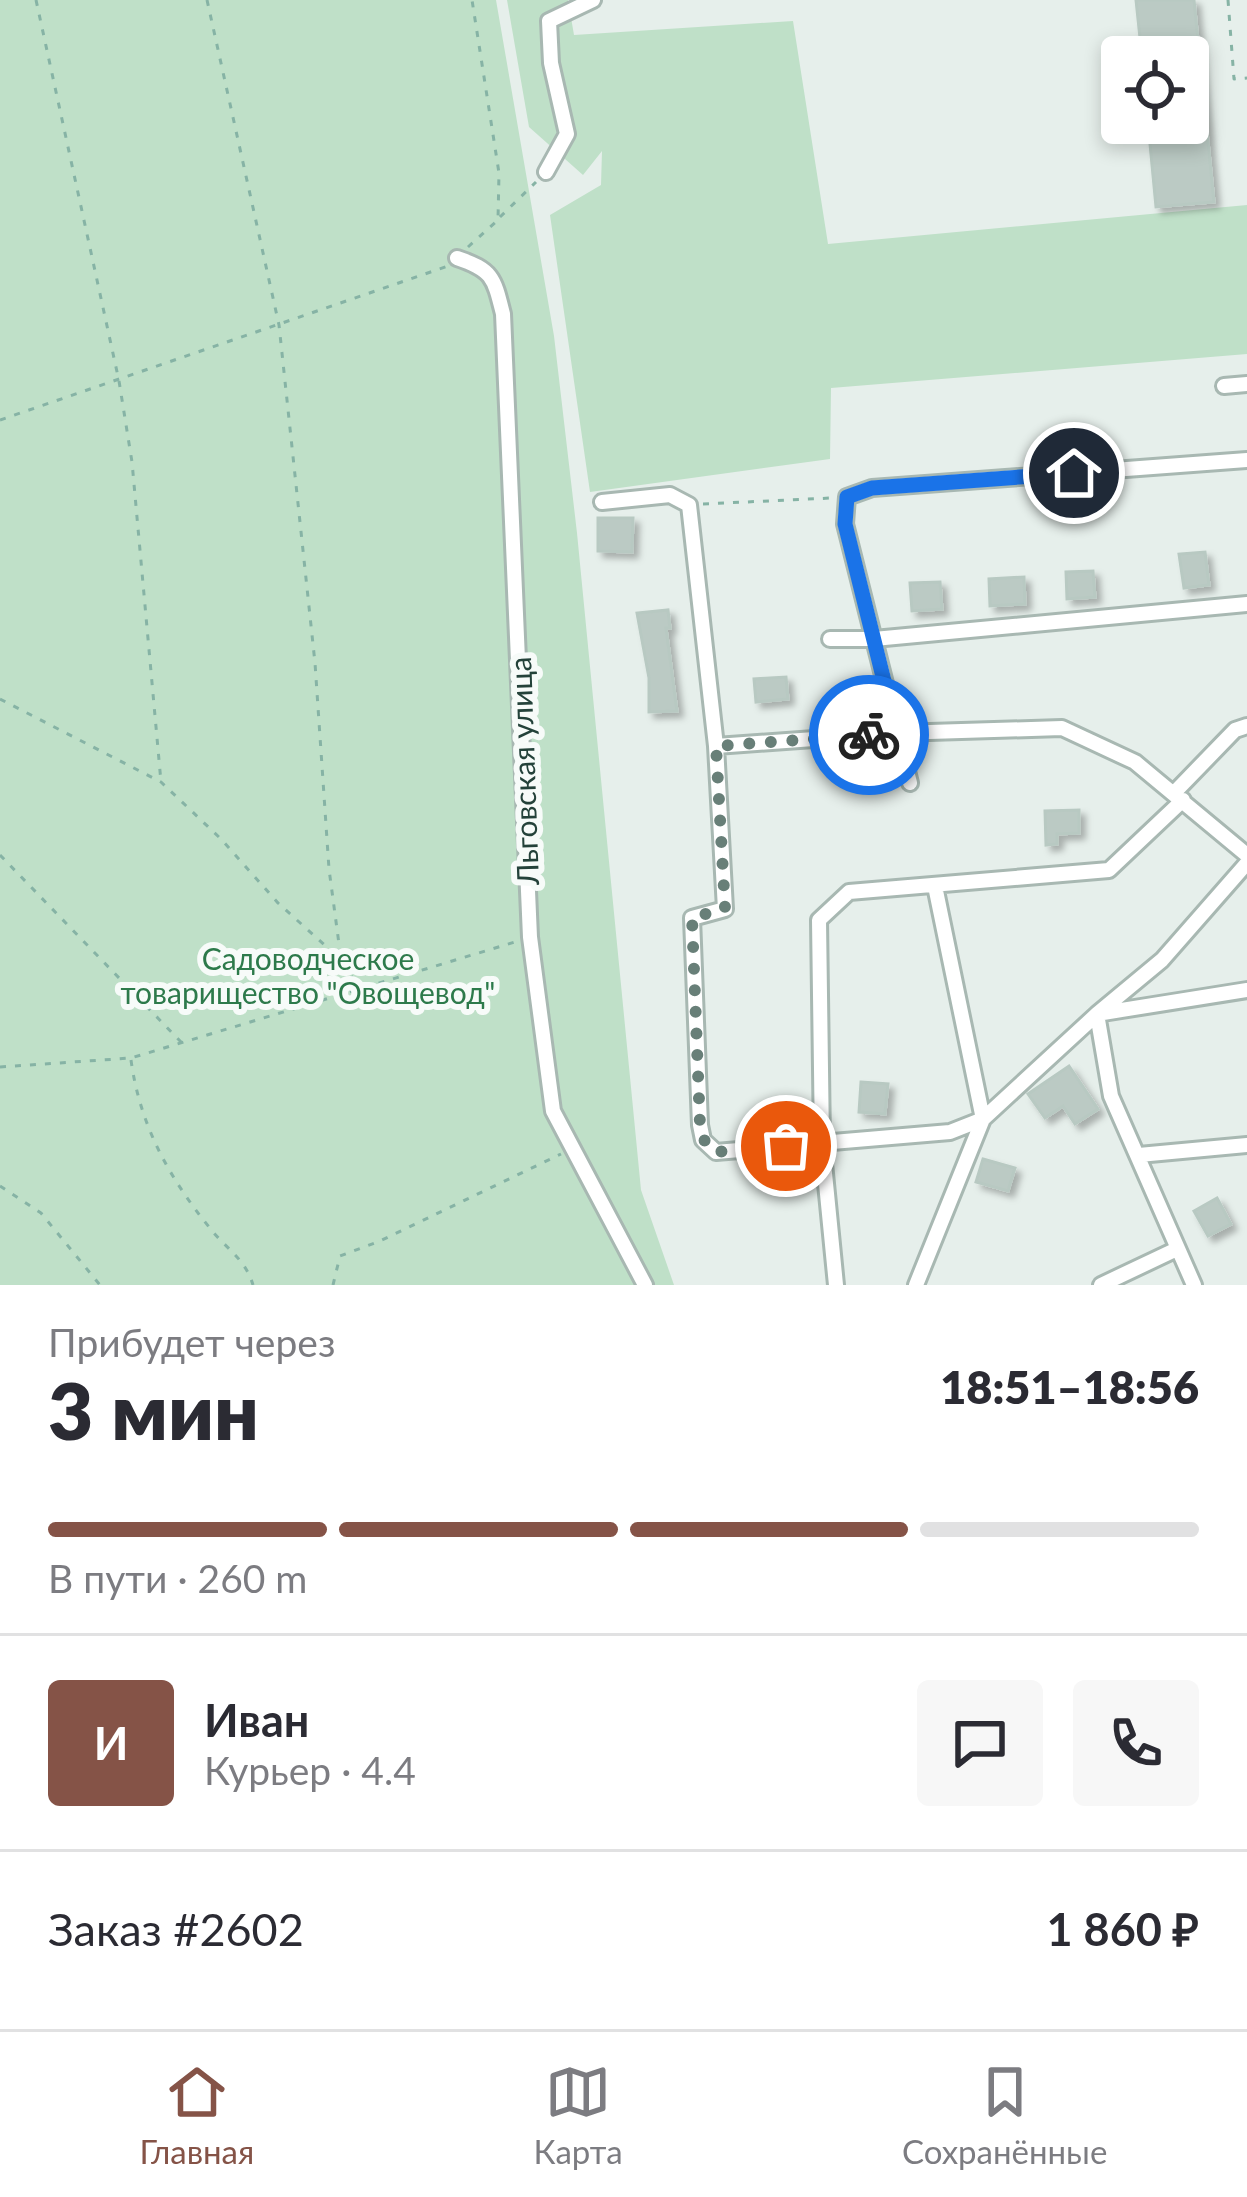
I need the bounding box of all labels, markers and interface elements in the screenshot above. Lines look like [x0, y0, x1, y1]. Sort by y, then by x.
map controls [1101, 36, 1209, 144]
button: locate [1101, 36, 1209, 144]
pin [1023, 422, 1125, 524]
icon: home [1041, 440, 1107, 506]
street label: Льговская улица [501, 656, 545, 887]
courier [809, 675, 929, 795]
icon: bike [836, 702, 902, 768]
park label: Садоводческое товарищество "Овощевод" [121, 940, 495, 1010]
pin [735, 1095, 837, 1197]
icon: bag [753, 1113, 819, 1179]
text: Прибудет через [48, 1319, 335, 1365]
text: 18:51–18:56 [940, 1360, 1199, 1414]
text: 3 мин [48, 1363, 259, 1457]
text: В пути · 260 m [48, 1555, 307, 1601]
button: chat [917, 1680, 1043, 1806]
button: phone [1073, 1680, 1199, 1806]
text: Иван [204, 1693, 309, 1747]
text: И [94, 1716, 128, 1770]
text: Курьер · 4.4 [204, 1747, 416, 1793]
text: Заказ #2602 [48, 1902, 304, 1956]
text: 1 860 ₽ [1047, 1902, 1199, 1956]
tab: Главная [140, 2059, 254, 2171]
tab: Карта [534, 2059, 623, 2171]
tab: Сохранённые [902, 2059, 1107, 2171]

